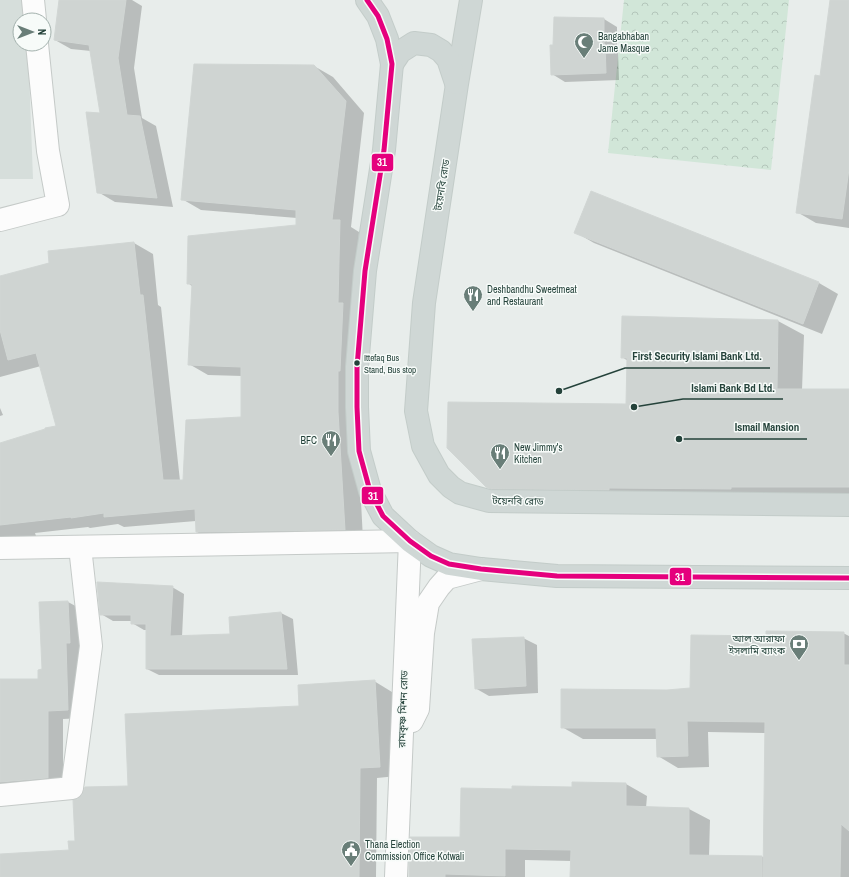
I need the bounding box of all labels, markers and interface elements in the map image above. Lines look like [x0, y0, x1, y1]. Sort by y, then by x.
north arrow [12, 12, 52, 52]
text: N [35, 29, 49, 35]
place label: Bangabhaban Jame Masque [598, 30, 650, 55]
mosque icon: Bangabhaban Jame Masque [573, 31, 595, 59]
line badge: 31 [371, 153, 394, 172]
text: 31 [377, 155, 387, 169]
street label: টয়েনবি রোড [431, 158, 453, 212]
place label: Deshbandhu Sweetmeat and Restaurant [487, 283, 578, 308]
restaurant icon: Deshbandhu Sweetmeat and Restaurant [462, 284, 484, 312]
callout: First Security Islami Bank Ltd. [625, 345, 770, 368]
text: First Security Islami Bank Ltd. [632, 349, 762, 363]
place label: Ittefaq Bus Stand, Bus stop [364, 352, 416, 376]
marker: Ittefaq Bus Stand, Bus stop [352, 358, 362, 368]
callout: Islami Bank Bd Ltd. [683, 376, 783, 399]
text: Islami Bank Bd Ltd. [691, 381, 775, 395]
callout: Ismail Mansion [726, 416, 807, 439]
text: Ismail Mansion [735, 420, 799, 434]
restaurant icon: BFC [320, 429, 342, 457]
place label: BFC [301, 434, 317, 447]
place label: New Jimmy's Kitchen [514, 441, 563, 466]
restaurant icon: New Jimmy's Kitchen [489, 442, 511, 470]
line badge: 31 [361, 486, 384, 505]
text: 31 [368, 489, 378, 503]
street label: টয়েনবি রোড [491, 494, 545, 508]
line badge: 31 [669, 567, 692, 586]
text: 31 [675, 570, 685, 584]
place label: আল আরাফা ইসলামি ব্যাংক [728, 632, 786, 657]
bank icon: আল আরাফা ইসলামি ব্যাংক [788, 633, 810, 661]
street label: রামকৃষ্ণ মিশন রোড [395, 669, 411, 749]
place label: Thana Election Commission Office Kotwali [365, 838, 464, 863]
public building icon: Thana Election Commission Office Kotwali [340, 839, 362, 867]

